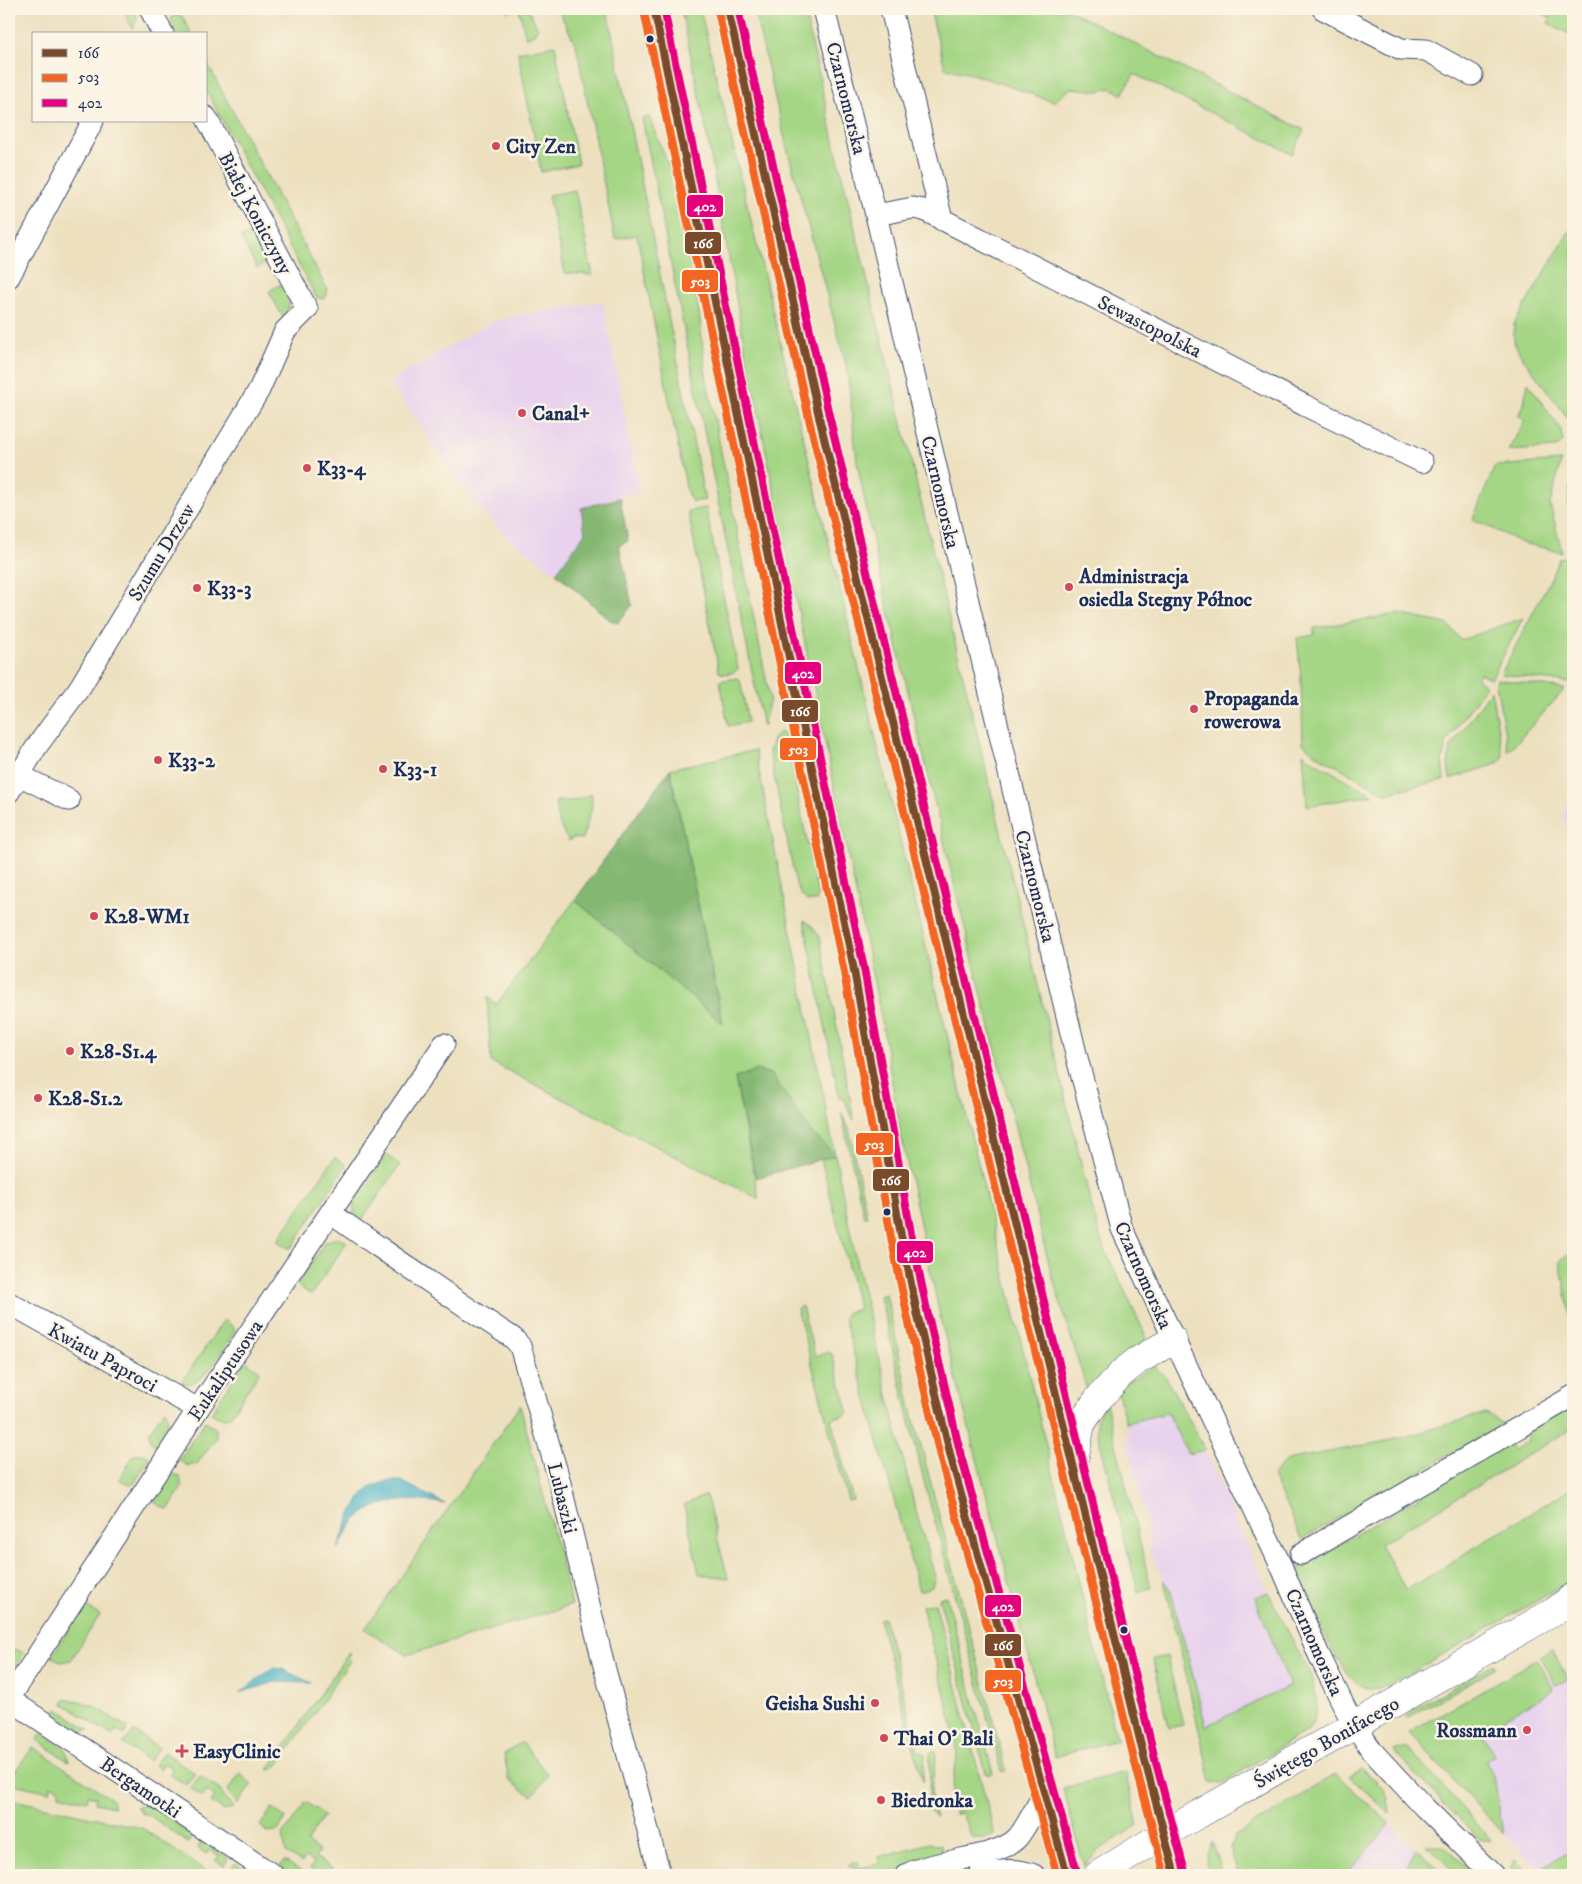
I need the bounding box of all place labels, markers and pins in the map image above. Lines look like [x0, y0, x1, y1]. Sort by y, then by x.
unlabelled marker [645, 34, 655, 44]
place label: City Zen [506, 135, 577, 160]
marker: City Zen [490, 140, 502, 152]
place label: Canal+ [532, 402, 590, 427]
marker: Canal+ [516, 407, 528, 419]
place label: K33-4 [317, 457, 367, 482]
marker: K33-4 [301, 462, 313, 474]
place label: Administracja osiedla Stegny Północ [1078, 565, 1253, 613]
place label: K33-3 [207, 577, 252, 602]
marker: Administracja osiedla Stegny Północ [1063, 581, 1075, 593]
marker: K33-3 [191, 582, 203, 594]
place label: Propaganda rowerowa [1204, 687, 1299, 735]
marker: Propaganda rowerowa [1188, 703, 1200, 715]
place label: K33-2 [168, 749, 216, 774]
marker: K33-2 [152, 754, 164, 766]
place label: K33-1 [393, 758, 437, 783]
marker: K33-1 [377, 763, 389, 775]
place label: K28-WM1 [104, 905, 190, 930]
marker: K28-WM1 [88, 910, 100, 922]
place label: K28-S1.4 [80, 1040, 158, 1065]
marker: K28-S1.4 [64, 1045, 76, 1057]
place label: K28-S1.2 [48, 1087, 124, 1112]
marker: K28-S1.2 [32, 1092, 44, 1104]
unlabelled marker [882, 1207, 892, 1217]
unlabelled marker [1119, 1625, 1129, 1635]
place label: Geisha Sushi [765, 1692, 865, 1717]
marker: Geisha Sushi [869, 1697, 881, 1709]
place label: Rossmann [1436, 1719, 1518, 1744]
marker: Rossmann [1521, 1724, 1533, 1736]
place label: Thai O' Bali [893, 1727, 993, 1752]
marker: Thai O' Bali [878, 1732, 890, 1744]
place label: EasyClinic [193, 1740, 281, 1765]
marker: EasyClinic [175, 1744, 189, 1758]
place label: Biedronka [891, 1789, 974, 1814]
marker: Biedronka [875, 1794, 887, 1806]

